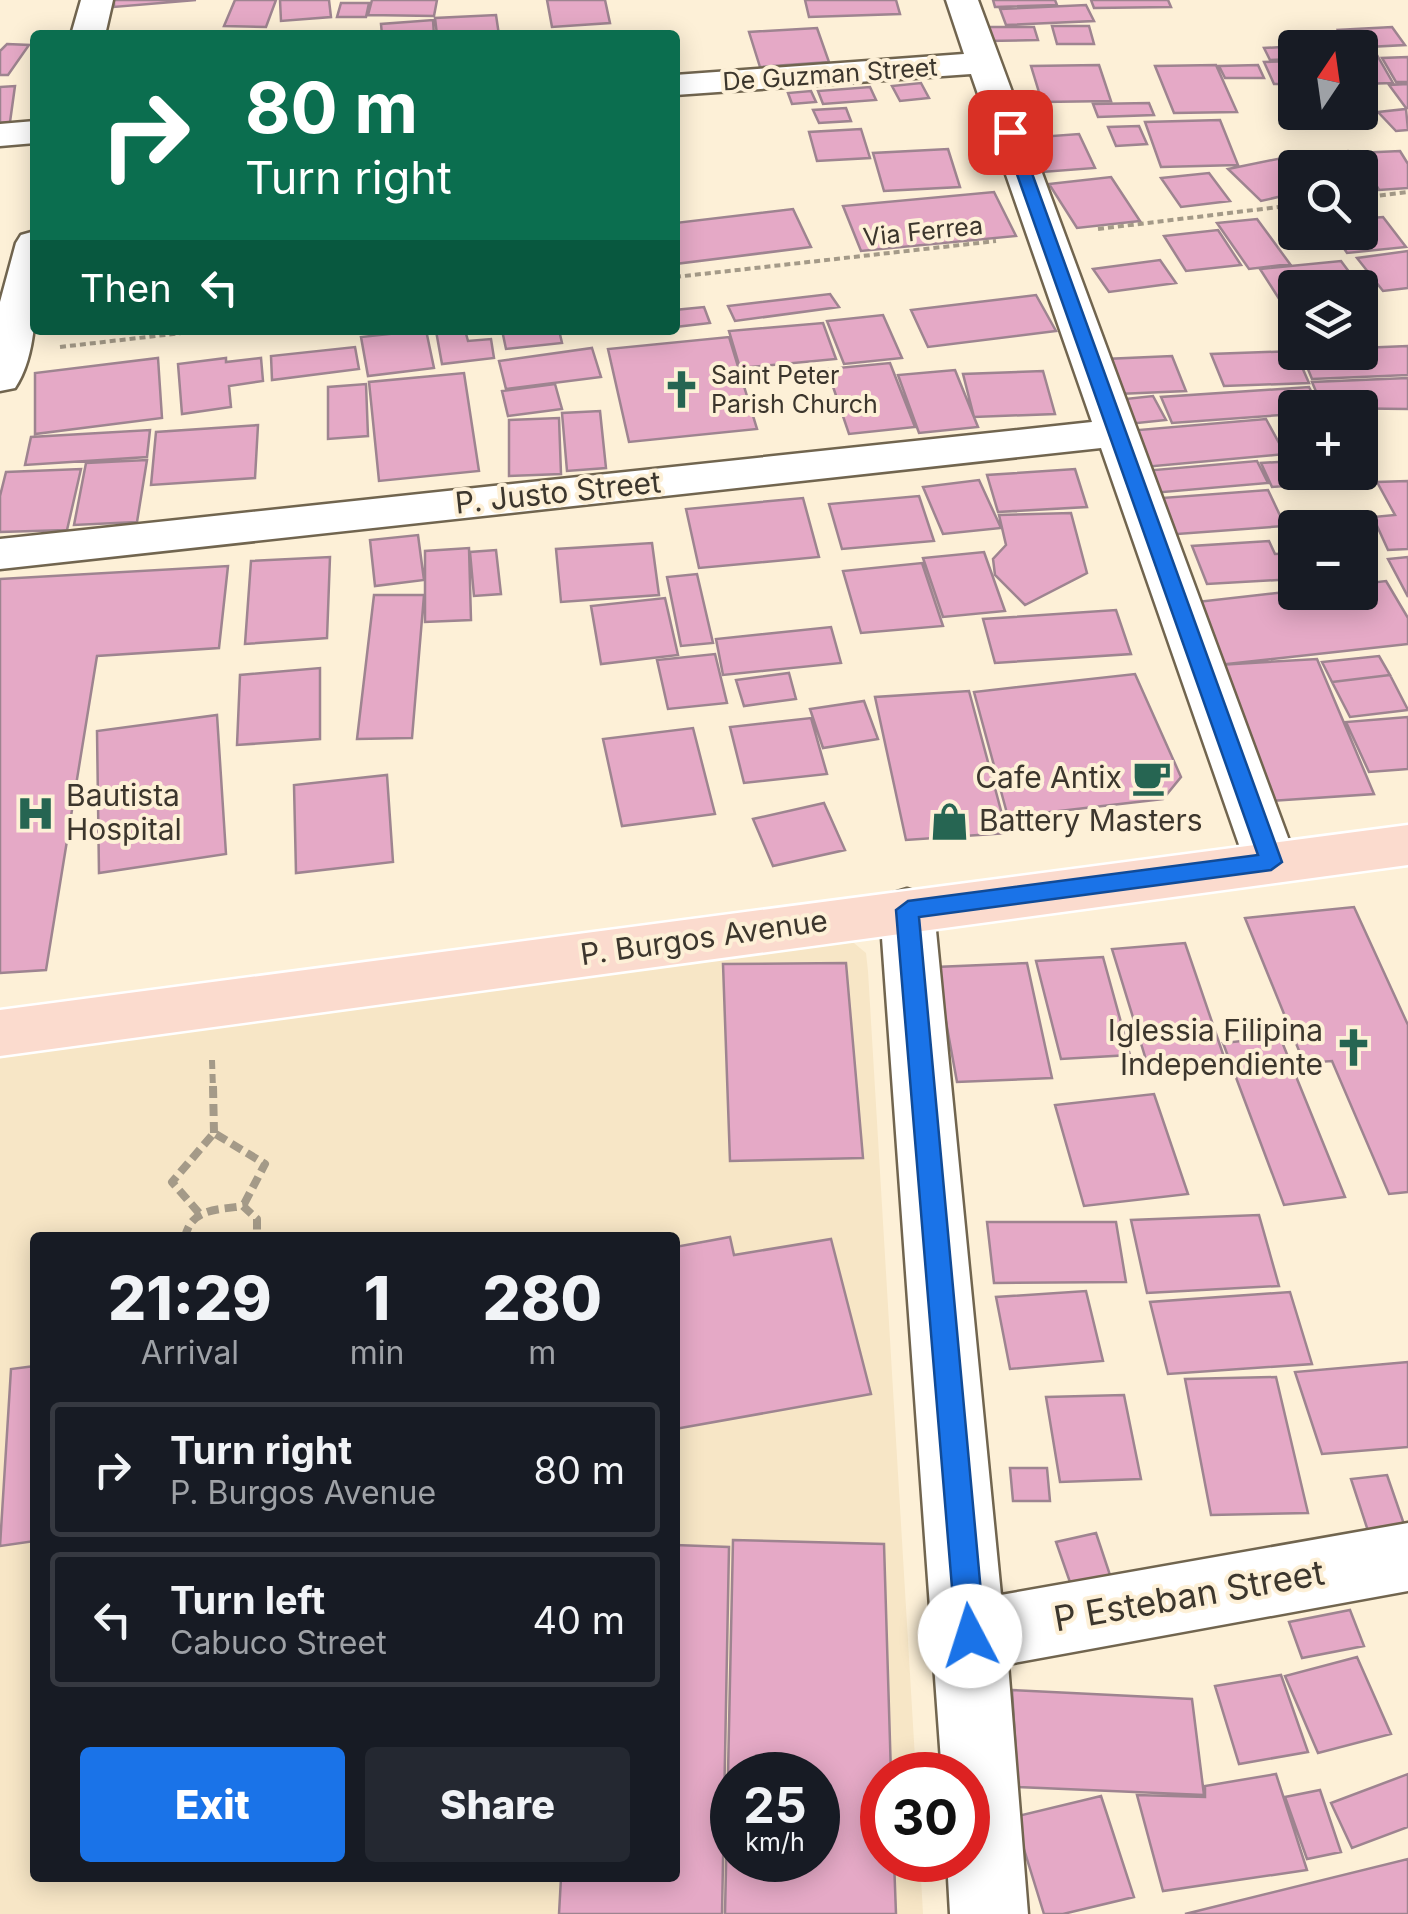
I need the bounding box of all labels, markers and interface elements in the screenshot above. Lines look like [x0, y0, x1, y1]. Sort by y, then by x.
north arrow [1278, 30, 1378, 130]
map controls [1278, 30, 1378, 610]
street label: De Guzman Street [722, 52, 938, 96]
text: 80 m [245, 65, 418, 150]
icon: right [80, 70, 210, 200]
pin [968, 90, 1053, 175]
icon: arrive [983, 105, 1038, 160]
text: Turn right [245, 150, 452, 205]
button: search [1278, 150, 1378, 250]
street label: Via Ferrea [862, 210, 984, 252]
icon: left [192, 260, 247, 315]
text: Then [80, 265, 172, 311]
button: layers [1278, 270, 1378, 370]
place label: Saint Peter Parish Church [711, 360, 878, 419]
church icon: Saint Peter Parish Church [660, 368, 702, 410]
button: + [1278, 390, 1378, 490]
street label: P. Justo Street [453, 463, 663, 521]
button: − [1278, 510, 1378, 610]
cafe icon: Cafe Antix [1131, 757, 1173, 799]
place label: Cafe Antix [975, 759, 1122, 795]
place label: Bautista Hospital [66, 777, 182, 847]
hospital icon: Bautista Hospital [15, 792, 57, 834]
shop icon: Battery Masters [928, 800, 970, 842]
place label: Battery Masters [979, 802, 1203, 838]
street label: P. Burgos Avenue [578, 902, 830, 972]
place label: Iglessia Filipina Independiente [1108, 1012, 1323, 1082]
church icon: Iglessia Filipina Independiente [1332, 1027, 1374, 1069]
text: 21:29 [108, 1262, 272, 1334]
text: 1 [364, 1262, 390, 1334]
text: 280 [482, 1262, 602, 1334]
text: Arrival [141, 1333, 239, 1372]
text: min [350, 1333, 404, 1372]
text: m [528, 1333, 556, 1372]
text: Turn right [170, 1427, 352, 1473]
icon: right [85, 1442, 140, 1497]
text: 80 m [534, 1447, 625, 1493]
text: P. Burgos Avenue [170, 1473, 436, 1512]
street label: P Esteban Street [1050, 1551, 1327, 1639]
text: Turn left [170, 1577, 325, 1623]
position arrow [918, 1584, 1022, 1688]
icon: left [85, 1592, 140, 1647]
text: 40 m [533, 1597, 625, 1643]
text: Cabuco Street [170, 1623, 387, 1662]
button: Exit [80, 1747, 345, 1862]
button: Share [365, 1747, 630, 1862]
speed limit sign: 30 [860, 1752, 990, 1882]
text: 25 [743, 1775, 807, 1835]
text: km/h [745, 1827, 805, 1857]

